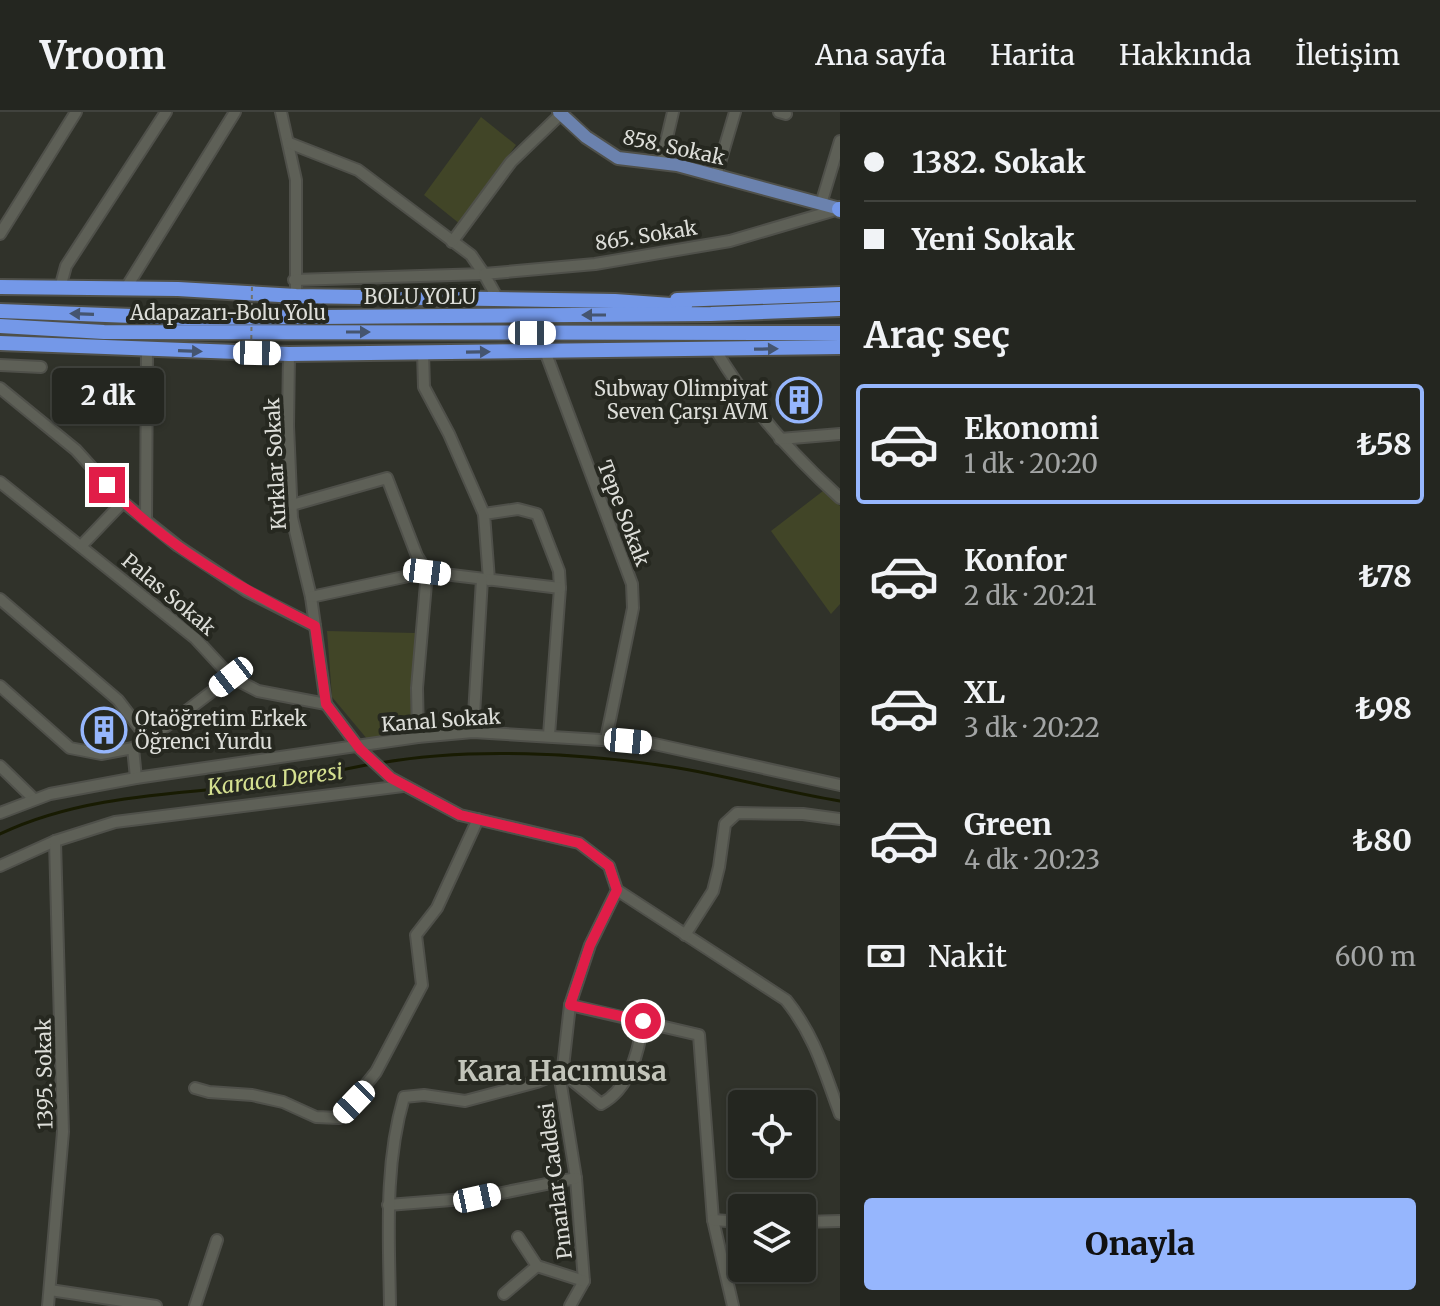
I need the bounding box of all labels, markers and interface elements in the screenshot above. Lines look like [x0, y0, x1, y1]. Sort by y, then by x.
text: Vroom [40, 32, 166, 79]
text: Ana sayfa [815, 37, 946, 73]
text: Harita [990, 37, 1075, 73]
text: Hakkında [1119, 37, 1252, 73]
text: İletişim [1296, 37, 1400, 73]
street label: 858. Sokak [621, 124, 728, 170]
text: 1382. Sokak [912, 143, 1085, 181]
street label: 865. Sokak [593, 215, 699, 255]
text: Yeni Sokak [912, 220, 1075, 258]
street label: BOLU YOLU [364, 284, 476, 309]
street label: Adapazarı-Bolu Yolu [129, 300, 326, 325]
one-way arrow [69, 308, 94, 321]
one-way arrow [581, 308, 606, 321]
text: Araç seç [864, 313, 1010, 358]
car [508, 321, 556, 345]
one-way arrow [346, 326, 371, 338]
car [233, 341, 281, 365]
one-way arrow [754, 343, 779, 355]
one-way arrow [178, 345, 203, 357]
one-way arrow [466, 346, 491, 358]
callout: 2 dk [51, 369, 163, 425]
place label: Subway Olimpiyat Seven Çarşı AVM [594, 376, 768, 424]
building icon: Subway Olimpiyat Seven Çarşı AVM [775, 376, 823, 424]
text: 2 dk [81, 379, 135, 412]
street label: Kırklar Sokak [259, 397, 291, 531]
icon: car [868, 408, 940, 480]
text: Ekonomi [964, 409, 1099, 447]
text: ₺58 [1356, 425, 1412, 463]
text: 1 dk · 20:20 [964, 447, 1098, 480]
street label: Tepe Sokak [592, 457, 656, 570]
route end [89, 467, 125, 503]
icon: car [868, 540, 940, 612]
text: Konfor [964, 541, 1067, 579]
street label: Palas Sokak [117, 548, 221, 641]
car [402, 557, 452, 587]
text: ₺78 [1358, 557, 1412, 595]
text: 2 dk · 20:21 [964, 579, 1096, 612]
car [205, 653, 257, 701]
icon: car [868, 672, 940, 744]
text: XL [964, 673, 1005, 711]
text: ₺98 [1355, 689, 1412, 727]
street label: Kanal Sokak [380, 703, 502, 737]
building icon: Otaöğretim Erkek Öğrenci Yurdu [80, 706, 128, 754]
place label: Otaöğretim Erkek Öğrenci Yurdu [135, 706, 307, 754]
text: 3 dk · 20:22 [964, 711, 1100, 744]
car [603, 727, 653, 755]
water label: Karaca Deresi [205, 757, 344, 801]
icon: car [868, 804, 940, 876]
text: Green [964, 805, 1052, 843]
text: ₺80 [1352, 821, 1412, 859]
text: 4 dk · 20:23 [964, 843, 1100, 876]
icon: cash [864, 934, 908, 978]
text: Nakit [928, 937, 1007, 975]
text: 600 m [1335, 940, 1416, 973]
route start [625, 1003, 661, 1039]
street label: 1395. Sokak [31, 1018, 57, 1130]
district label: Kara Hacımusa [457, 1053, 667, 1089]
car [329, 1076, 379, 1128]
map controls [728, 1090, 816, 1282]
button: locate [728, 1090, 816, 1178]
street label: Pınarlar Caddesi [533, 1101, 577, 1261]
car [451, 1181, 503, 1215]
button: layers [728, 1194, 816, 1282]
button: Onayla [864, 1198, 1416, 1290]

